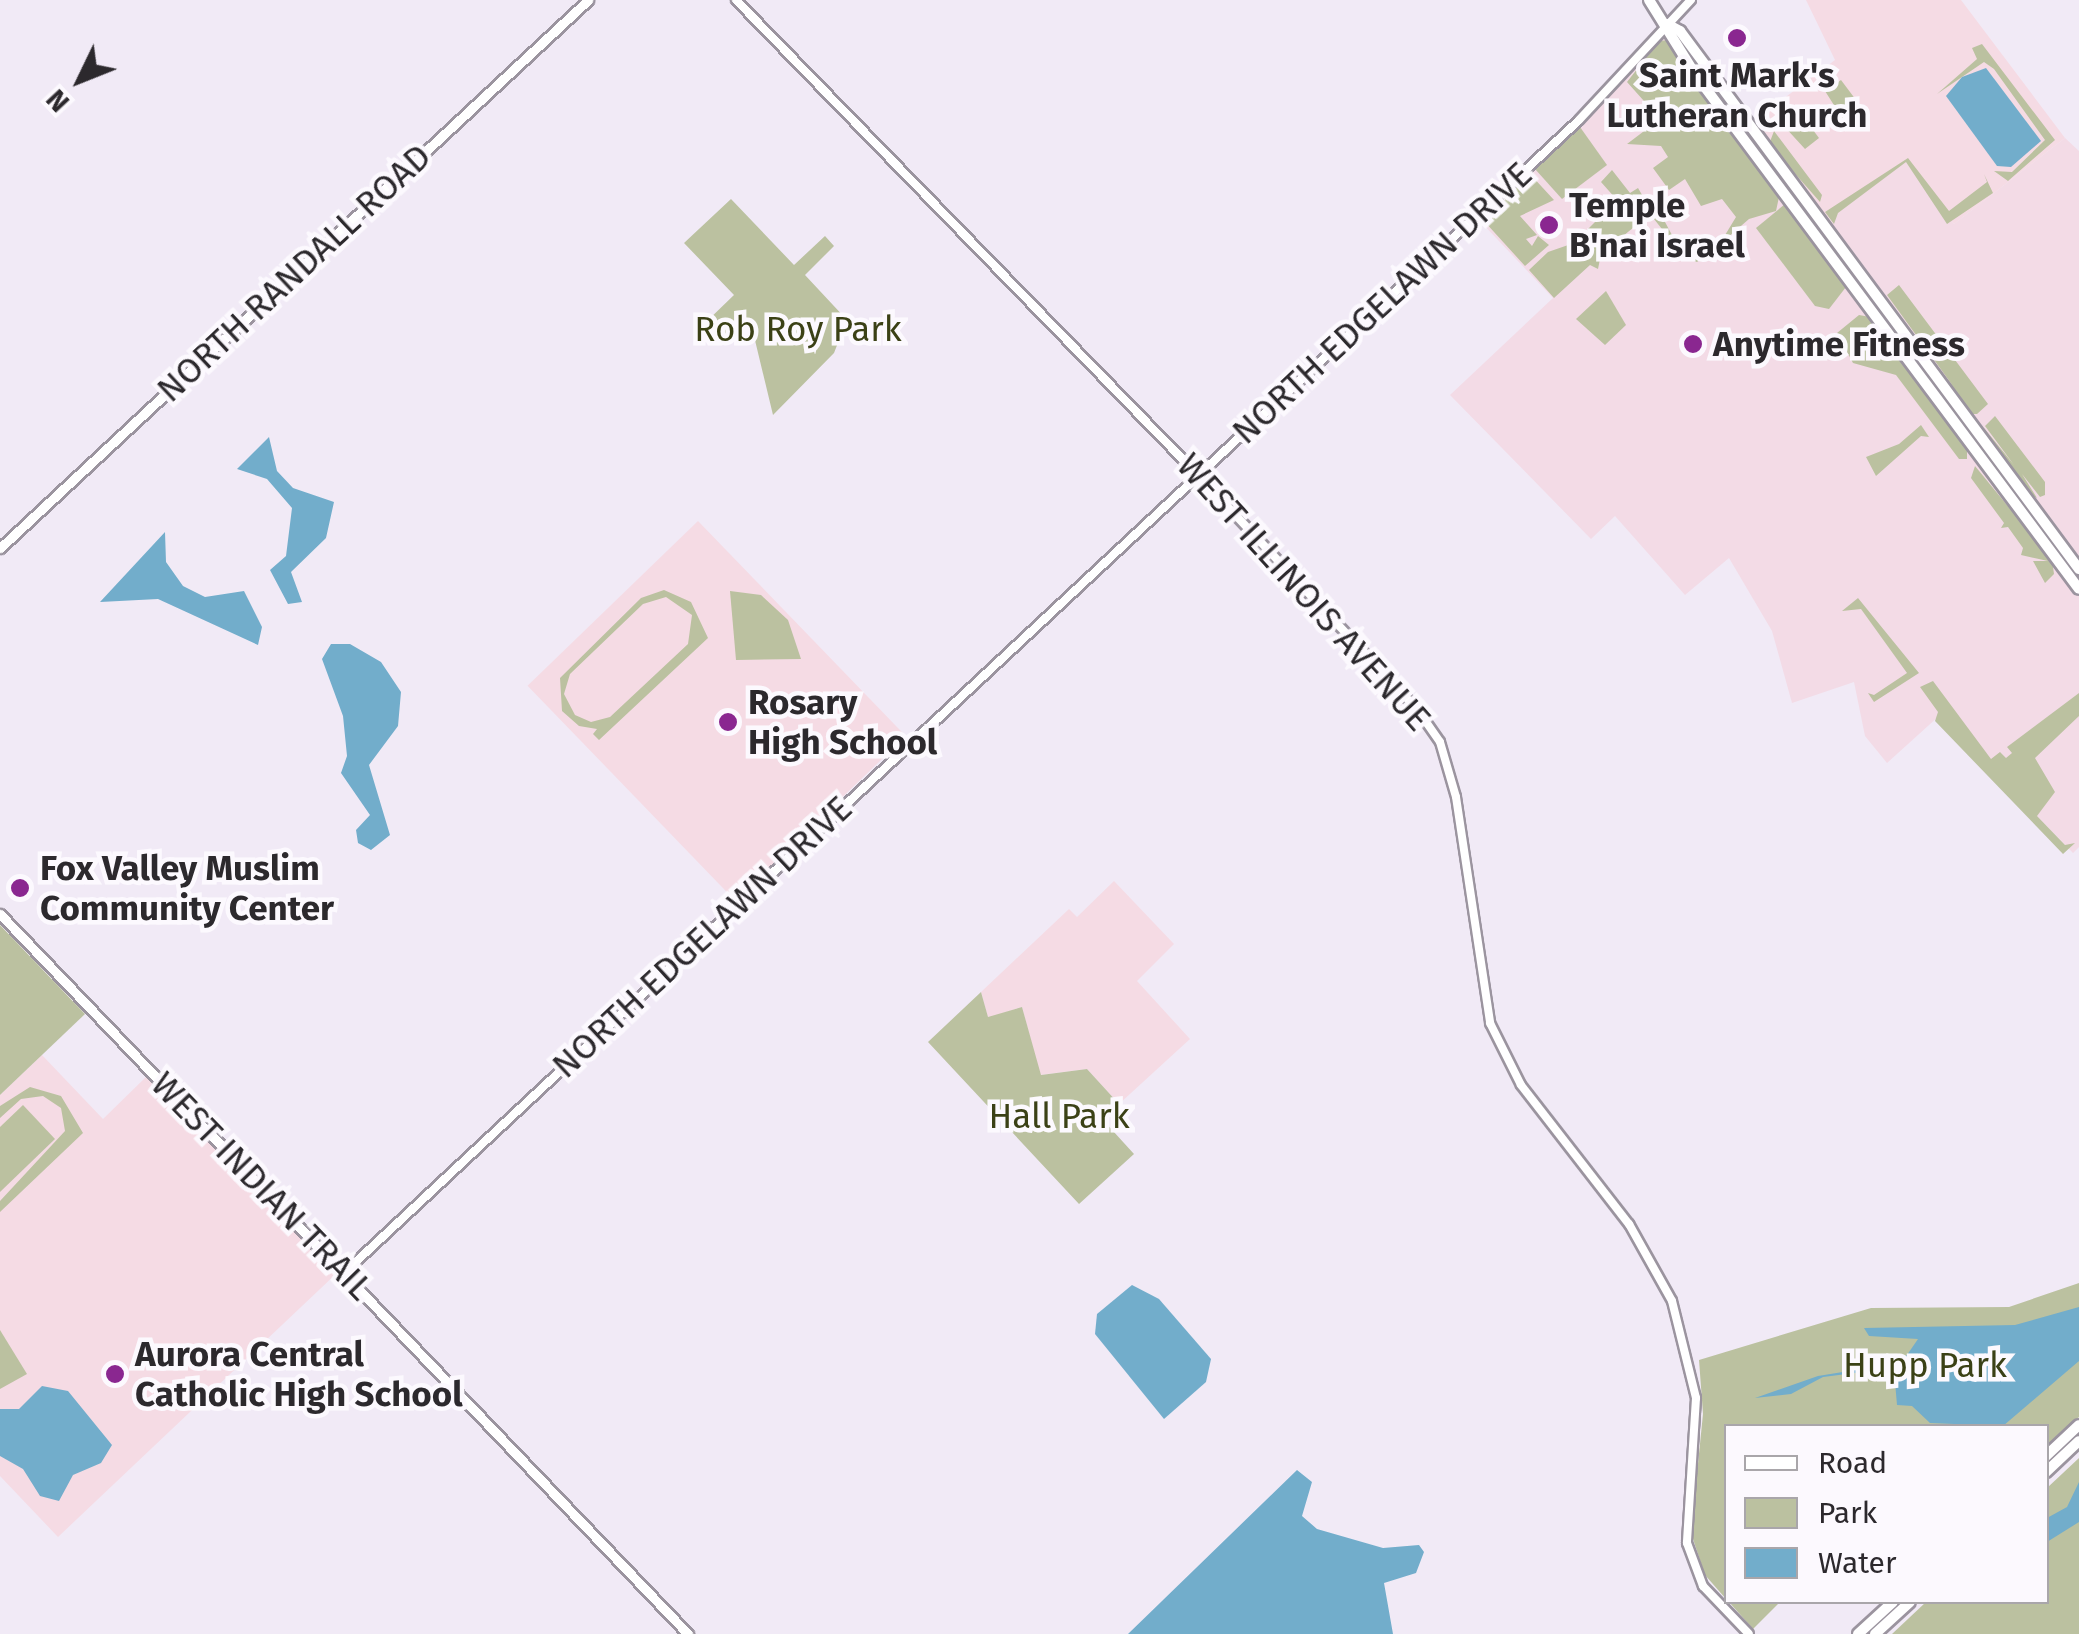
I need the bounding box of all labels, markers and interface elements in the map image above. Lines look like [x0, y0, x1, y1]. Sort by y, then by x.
marker: Saint Mark's Lutheran Church [1726, 27, 1748, 49]
north arrow [30, 30, 130, 130]
place label: Saint Mark's Lutheran Church [1607, 54, 1867, 136]
text: N [39, 83, 76, 119]
street label: NORTH RANDALL ROAD [149, 135, 439, 411]
street label: NORTH EDGELAWN DRIVE [1224, 153, 1540, 453]
place label: Temple B'nai Israel [1569, 184, 1745, 266]
marker: Temple B'nai Israel [1538, 214, 1560, 236]
park label: Rob Roy Park [694, 308, 902, 350]
place label: Anytime Fitness [1713, 323, 1965, 365]
marker: Anytime Fitness [1682, 333, 1704, 355]
street label: WEST ILLINOIS AVENUE [1168, 445, 1440, 739]
place label: Rosary High School [748, 681, 937, 763]
marker: Rosary High School [717, 711, 739, 733]
street label: NORTH EDGELAWN DRIVE [544, 787, 860, 1087]
place label: Fox Valley Muslim Community Center [40, 847, 334, 929]
marker: Fox Valley Muslim Community Center [9, 877, 31, 899]
street label: WEST INDIAN TRAIL [143, 1063, 381, 1309]
park label: Hall Park [988, 1095, 1130, 1137]
place label: Aurora Central Catholic High School [135, 1333, 463, 1415]
park label: Hupp Park [1843, 1344, 2007, 1386]
marker: Aurora Central Catholic High School [104, 1363, 126, 1385]
legend [1724, 1424, 2049, 1604]
text: Road [1818, 1445, 1887, 1481]
text: Park [1818, 1495, 1877, 1531]
text: Water [1818, 1545, 1897, 1581]

